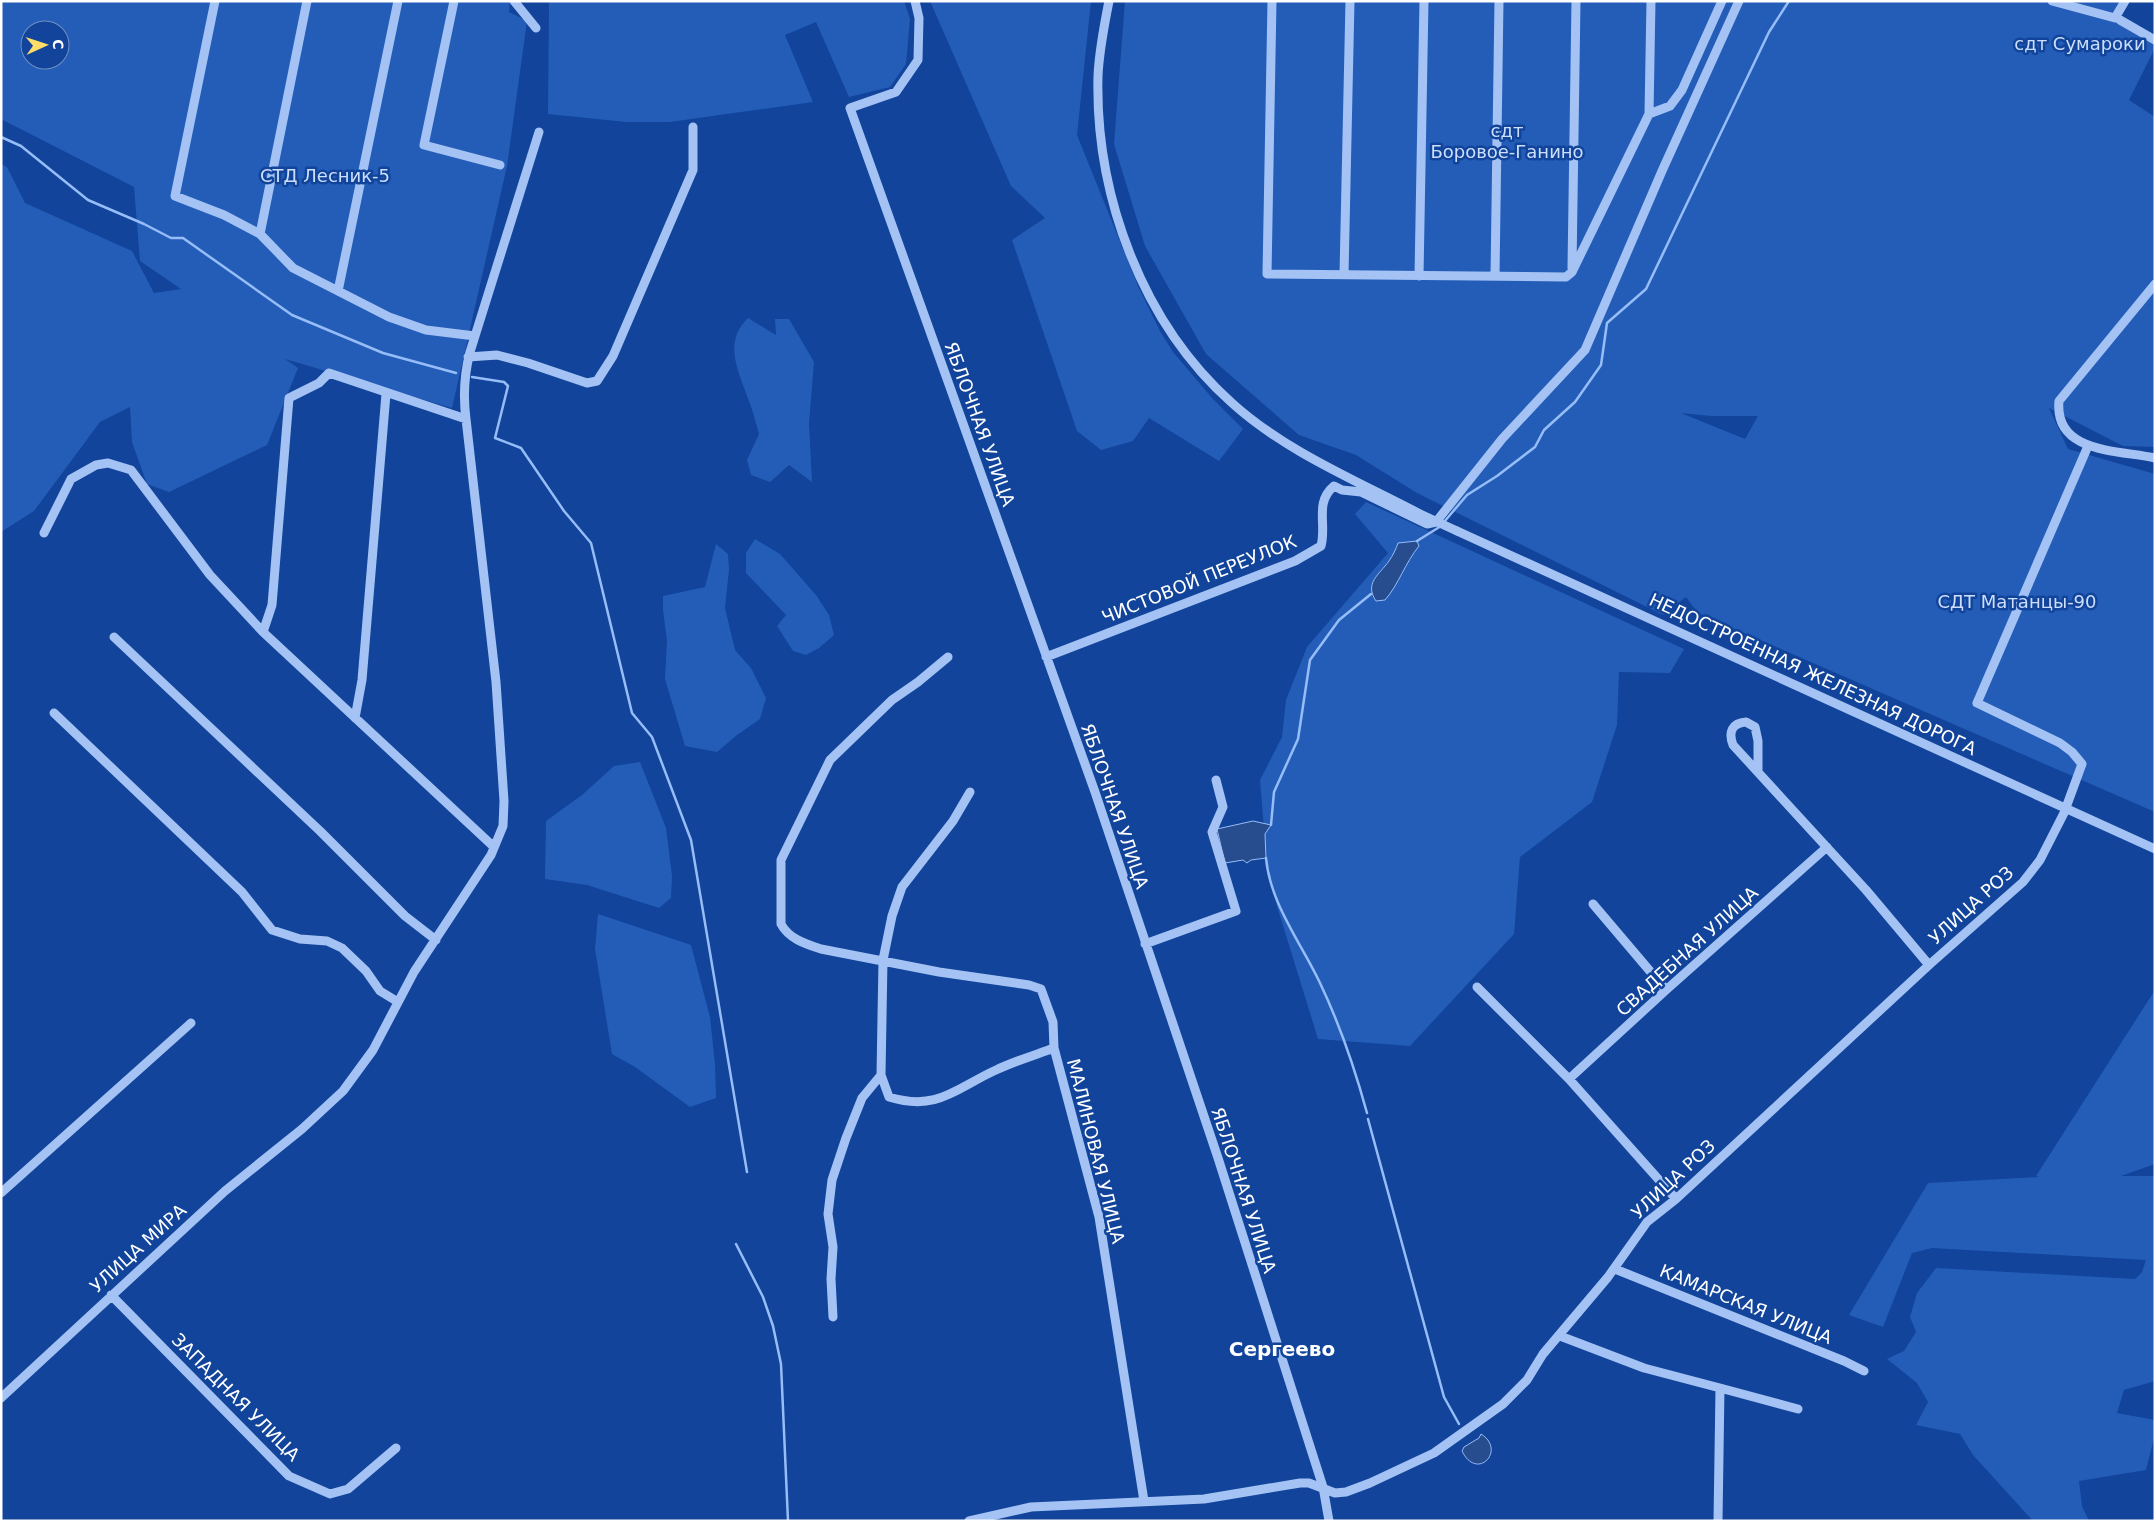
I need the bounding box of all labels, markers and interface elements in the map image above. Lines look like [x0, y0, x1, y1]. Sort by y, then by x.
north arrow [20, 20, 70, 70]
park label: сдт Сумароки [2014, 33, 2146, 54]
text: С [50, 39, 66, 50]
park label: сдт Боровое-Ганино [1430, 120, 1584, 162]
park label: СТД Лесник-5 [260, 165, 390, 186]
street label: ЯБЛОЧНАЯ УЛИЦА [941, 339, 1020, 510]
street label: ЧИСТОВОЙ ПЕРЕУЛОК [1099, 530, 1299, 628]
street label: НЕДОСТРОЕННАЯ ЖЕЛЕЗНАЯ ДОРОГА [1646, 589, 1981, 760]
park label: СДТ Матанцы-90 [1937, 591, 2097, 612]
street label: ЯБЛОЧНАЯ УЛИЦА [1077, 721, 1153, 892]
street label: УЛИЦА РОЗ [1924, 862, 2018, 948]
street label: СВАДЕБНАЯ УЛИЦА [1612, 881, 1763, 1020]
street label: МАЛИНОВАЯ УЛИЦА [1063, 1056, 1129, 1246]
street label: ЯБЛОЧНАЯ УЛИЦА [1207, 1104, 1281, 1276]
street label: УЛИЦА РОЗ [1627, 1135, 1719, 1223]
street label: УЛИЦА МИРА [86, 1199, 191, 1297]
street label: КАМАРСКАЯ УЛИЦА [1657, 1260, 1836, 1348]
street label: ЗАПАДНАЯ УЛИЦА [168, 1329, 305, 1466]
district label: Сергеево [1229, 1337, 1335, 1361]

